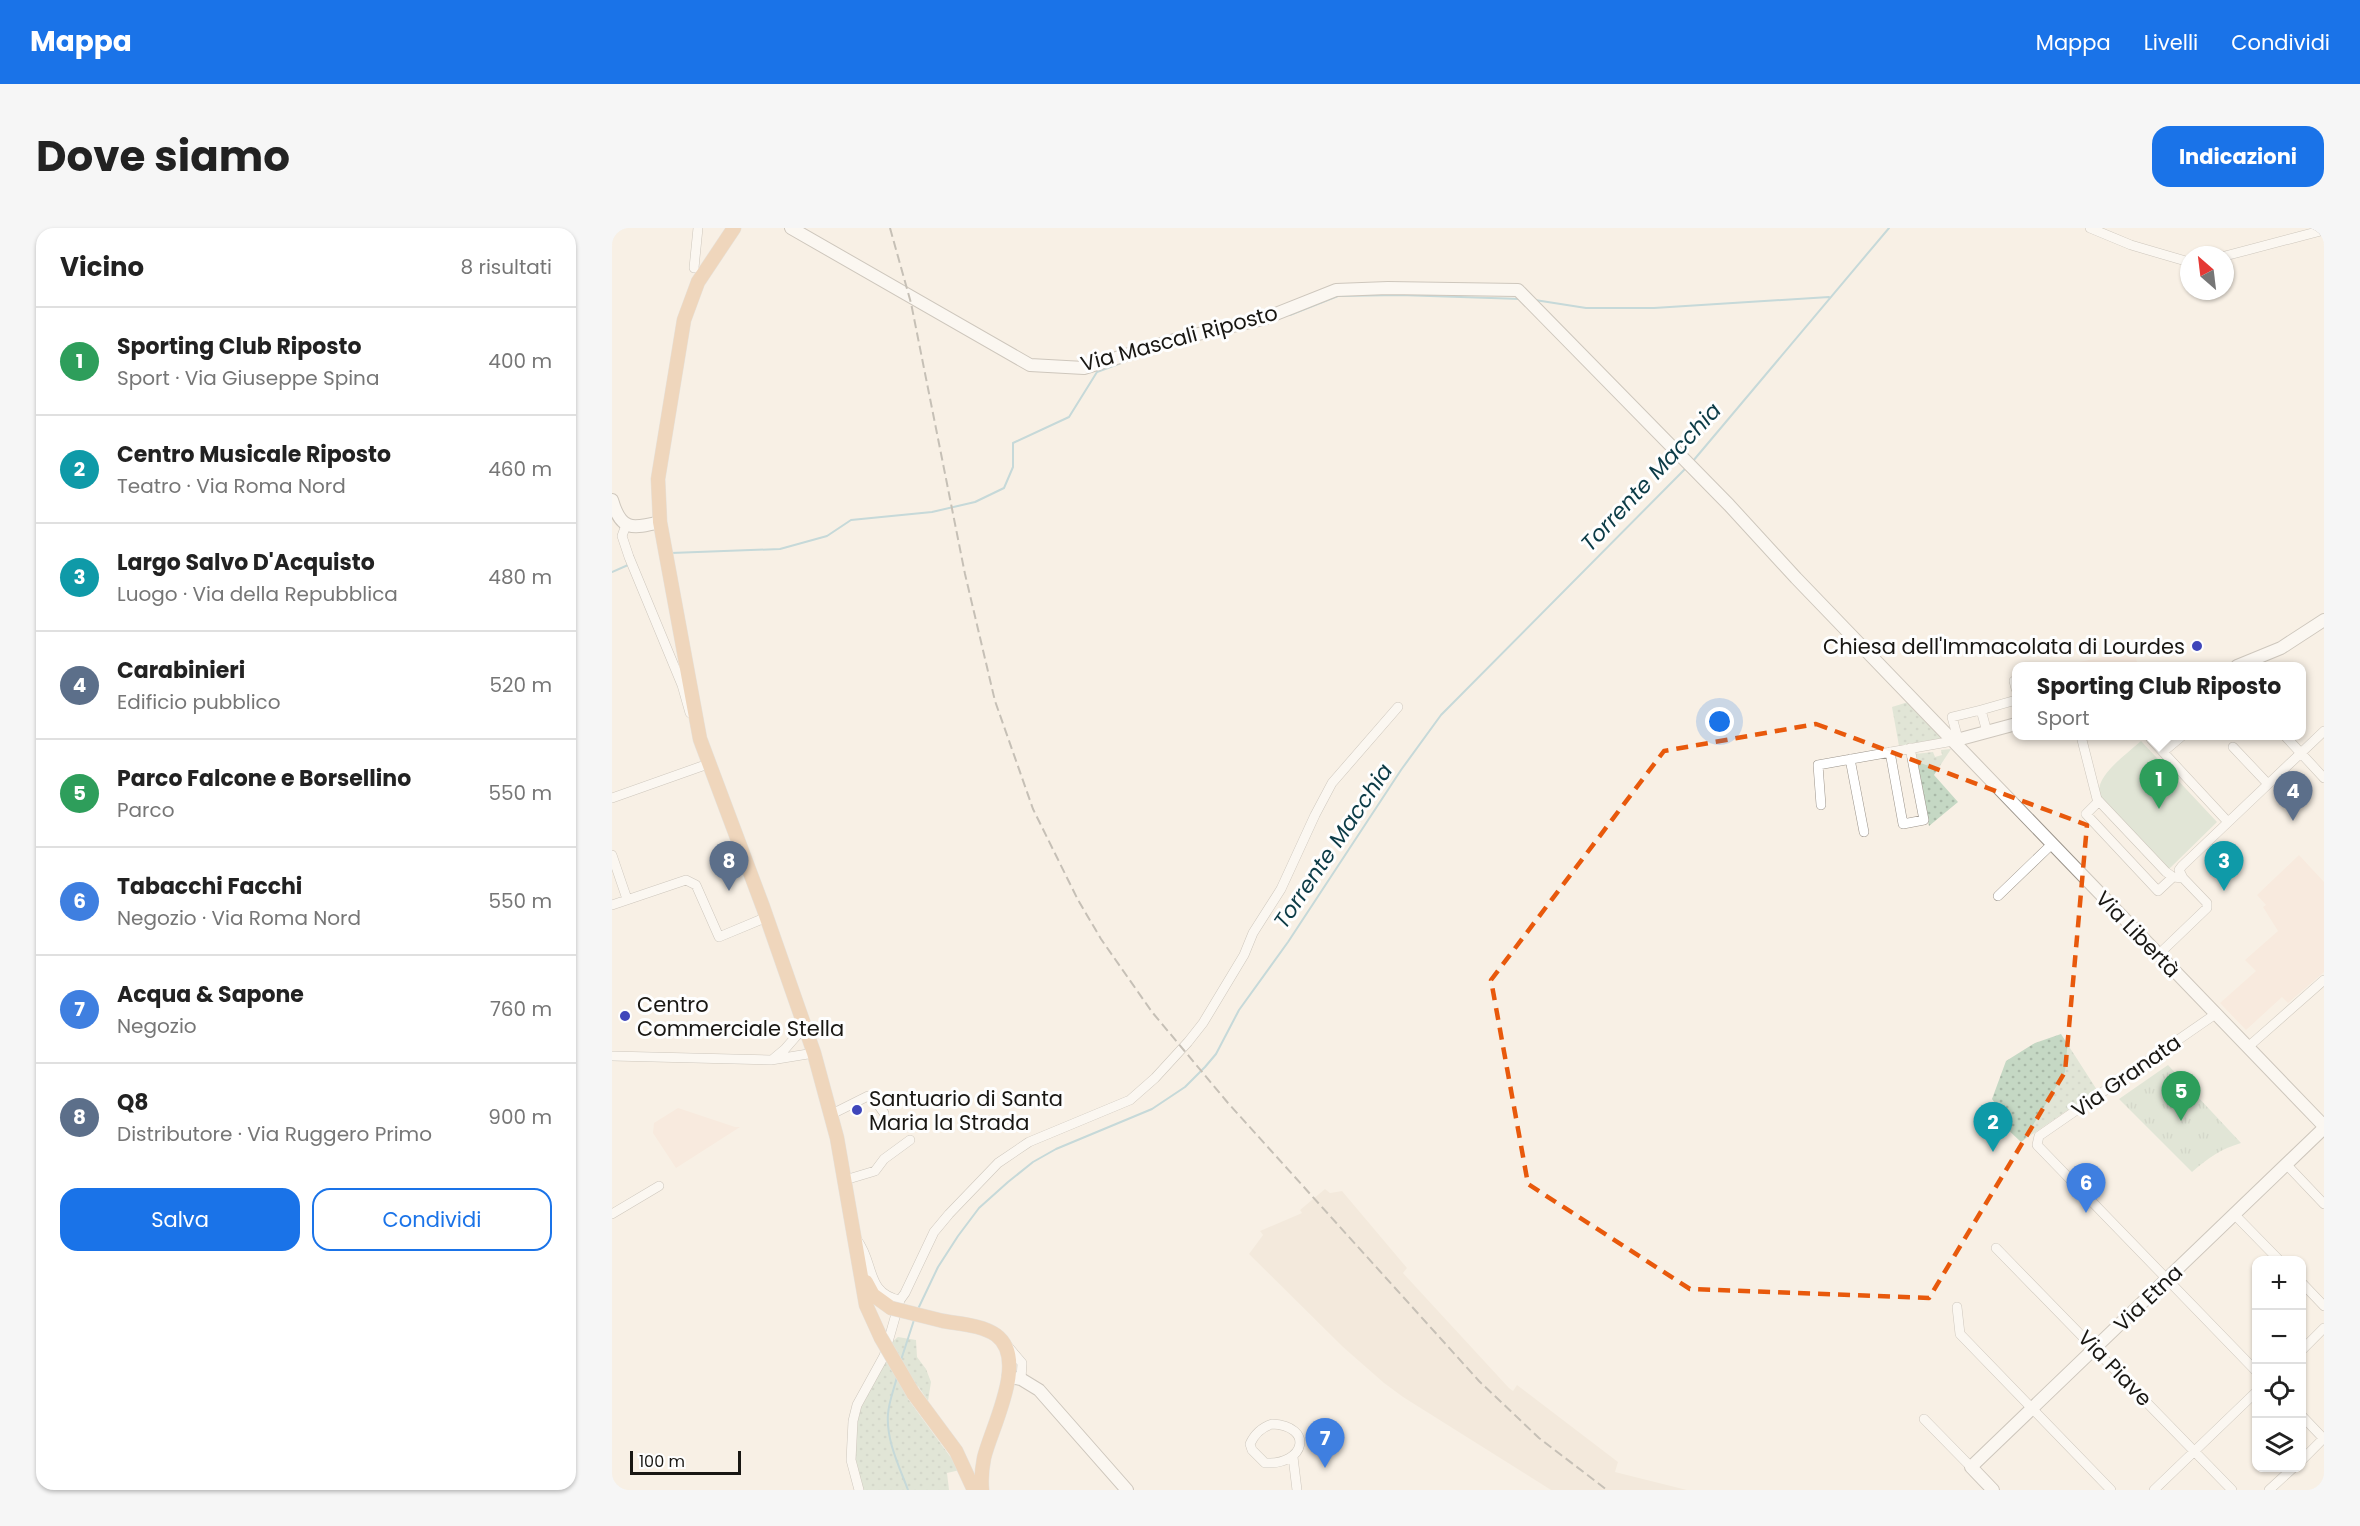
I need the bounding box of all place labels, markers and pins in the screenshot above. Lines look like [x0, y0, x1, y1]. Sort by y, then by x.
place label: Chiesa dell'Immacolata di Lourdes [1823, 632, 2185, 661]
marker: Chiesa dell'Immacolata di Lourdes [2190, 639, 2204, 653]
pin: 1 [2140, 760, 2178, 809]
pin: 4 [2274, 772, 2312, 821]
pin: 8 [710, 842, 748, 891]
pin: 3 [2204, 842, 2244, 891]
place label: Centro Commerciale Stella [637, 990, 844, 1043]
marker: Centro Commerciale Stella [618, 1009, 632, 1023]
pin: 5 [2162, 1072, 2200, 1121]
place label: Santuario di Santa Maria la Strada [869, 1084, 1063, 1137]
pin: 2 [1974, 1102, 2012, 1152]
marker: Santuario di Santa Maria la Strada [850, 1103, 864, 1117]
pin: 6 [2066, 1164, 2106, 1213]
pin: 7 [1306, 1418, 1344, 1468]

